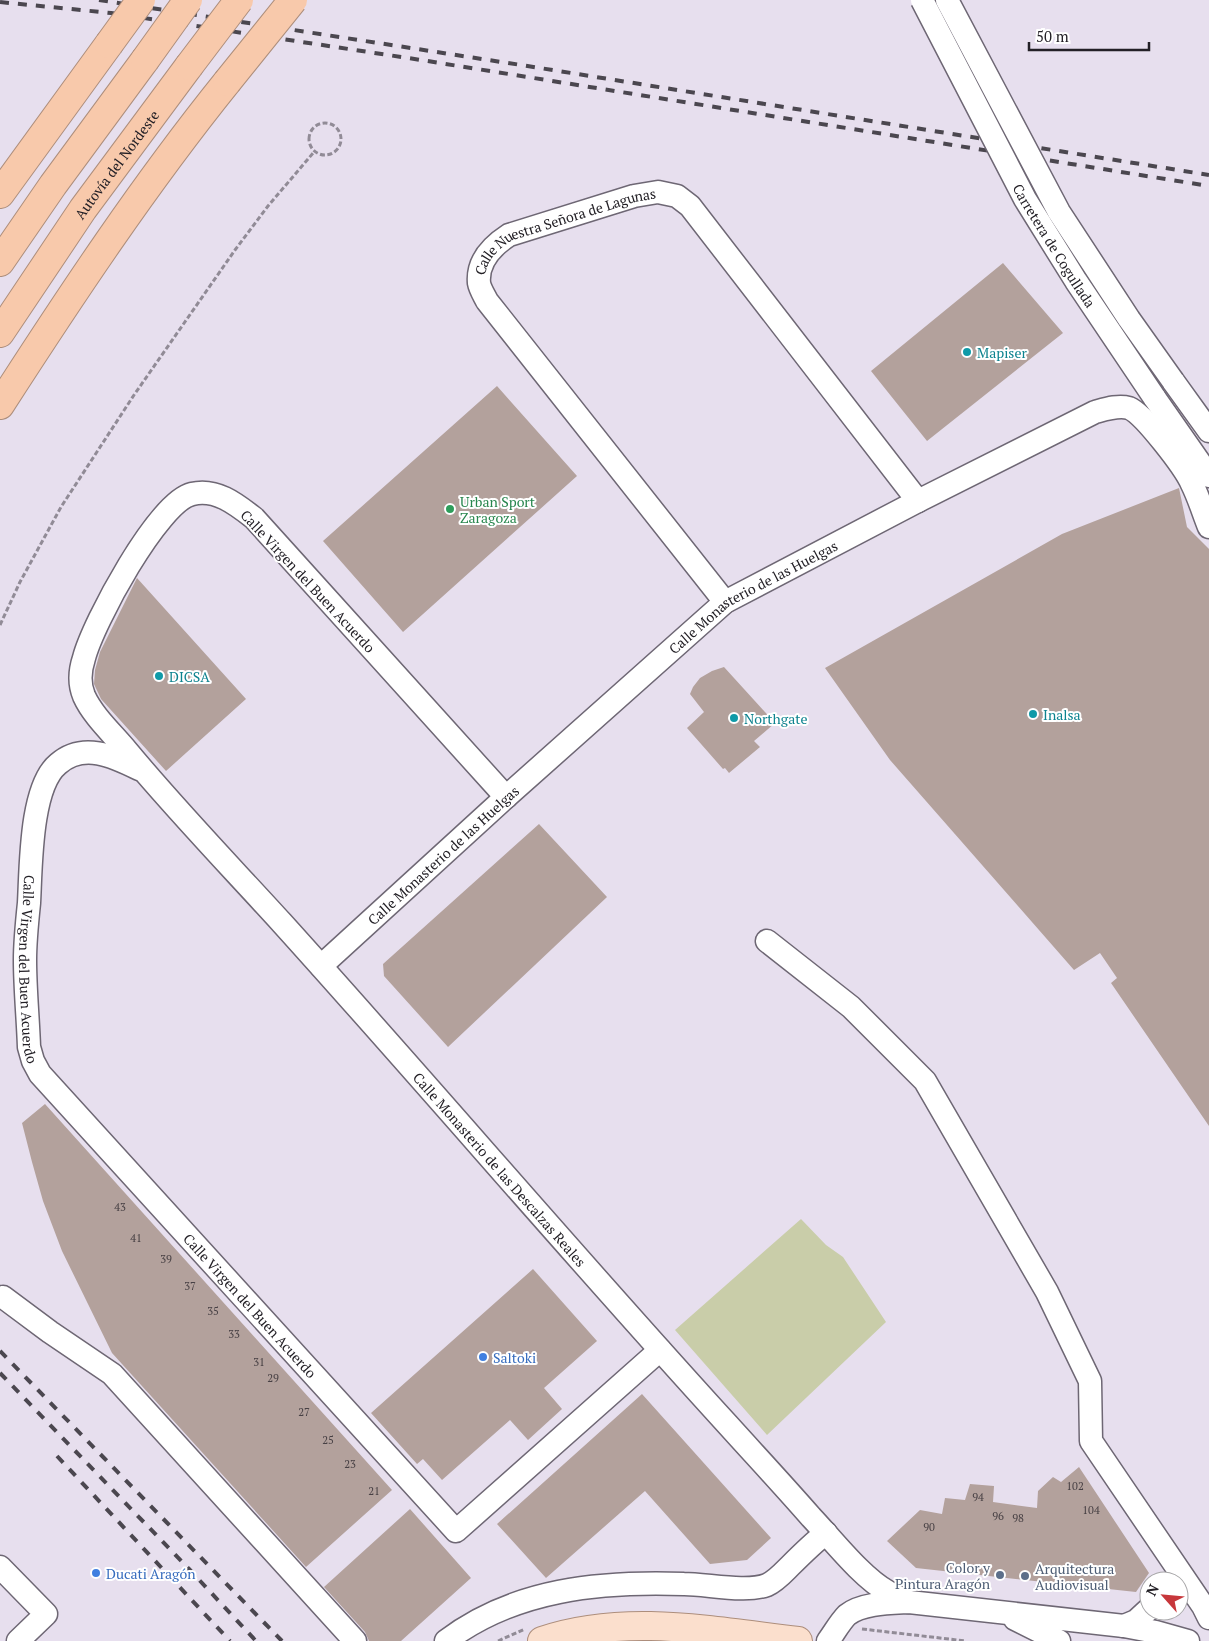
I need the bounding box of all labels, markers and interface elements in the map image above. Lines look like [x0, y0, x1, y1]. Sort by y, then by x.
scale bar [1029, 20, 1149, 52]
text: 50 m [1036, 26, 1069, 46]
street label: Autovía del Nordeste [70, 106, 163, 222]
street label: Carretera de Cogullada [1009, 180, 1100, 311]
street label: Calle Nuestra Señora de Lagunas [470, 183, 657, 277]
place label: Mapiser [977, 343, 1027, 362]
marker: Mapiser [961, 346, 973, 358]
place label: Urban Sport Zaragoza [460, 492, 536, 527]
marker: Urban Sport Zaragoza [444, 503, 456, 515]
street label: Calle Virgen del Buen Acuerdo [237, 505, 380, 657]
street label: Calle Monasterio de las Huelgas [664, 535, 841, 658]
place label: DICSA [169, 667, 210, 686]
marker: DICSA [153, 670, 165, 682]
place label: Inalsa [1043, 705, 1081, 724]
marker: Inalsa [1027, 708, 1039, 720]
place label: Northgate [744, 709, 807, 728]
marker: Northgate [728, 712, 740, 724]
street label: Calle Monasterio de las Huelgas [363, 781, 522, 929]
street label: Calle Virgen del Buen Acuerdo [15, 875, 43, 1066]
street label: Calle Monasterio de las Descalzas Reales [409, 1068, 591, 1270]
house number: 43 [114, 1200, 126, 1214]
street label: Calle Virgen del Buen Acuerdo [180, 1229, 321, 1382]
house number: 41 [130, 1231, 142, 1245]
house number: 39 [160, 1252, 172, 1266]
house number: 37 [184, 1279, 196, 1293]
house number: 35 [207, 1304, 219, 1318]
house number: 33 [228, 1327, 240, 1341]
place label: Saltoki [493, 1348, 536, 1367]
marker: Saltoki [477, 1351, 489, 1363]
house number: 31 [253, 1355, 265, 1369]
house number: 29 [267, 1371, 279, 1385]
house number: 27 [298, 1405, 310, 1419]
house number: 25 [322, 1433, 334, 1447]
house number: 23 [344, 1457, 356, 1471]
house number: 102 [1066, 1479, 1084, 1493]
house number: 21 [368, 1484, 380, 1498]
house number: 94 [972, 1490, 984, 1504]
house number: 104 [1082, 1503, 1100, 1517]
house number: 96 [992, 1509, 1004, 1523]
house number: 98 [1012, 1511, 1024, 1525]
house number: 90 [923, 1520, 935, 1534]
place label: Color y Pintura Aragón [895, 1558, 991, 1593]
place label: Arquitectura Audiovisual [1035, 1559, 1114, 1594]
place label: Ducati Aragón [106, 1564, 196, 1583]
marker: Ducati Aragón [90, 1567, 102, 1579]
marker: Color y Pintura Aragón [994, 1569, 1006, 1581]
marker: Arquitectura Audiovisual [1019, 1570, 1031, 1582]
north arrow [1139, 1571, 1189, 1621]
text: N [1141, 1580, 1163, 1599]

